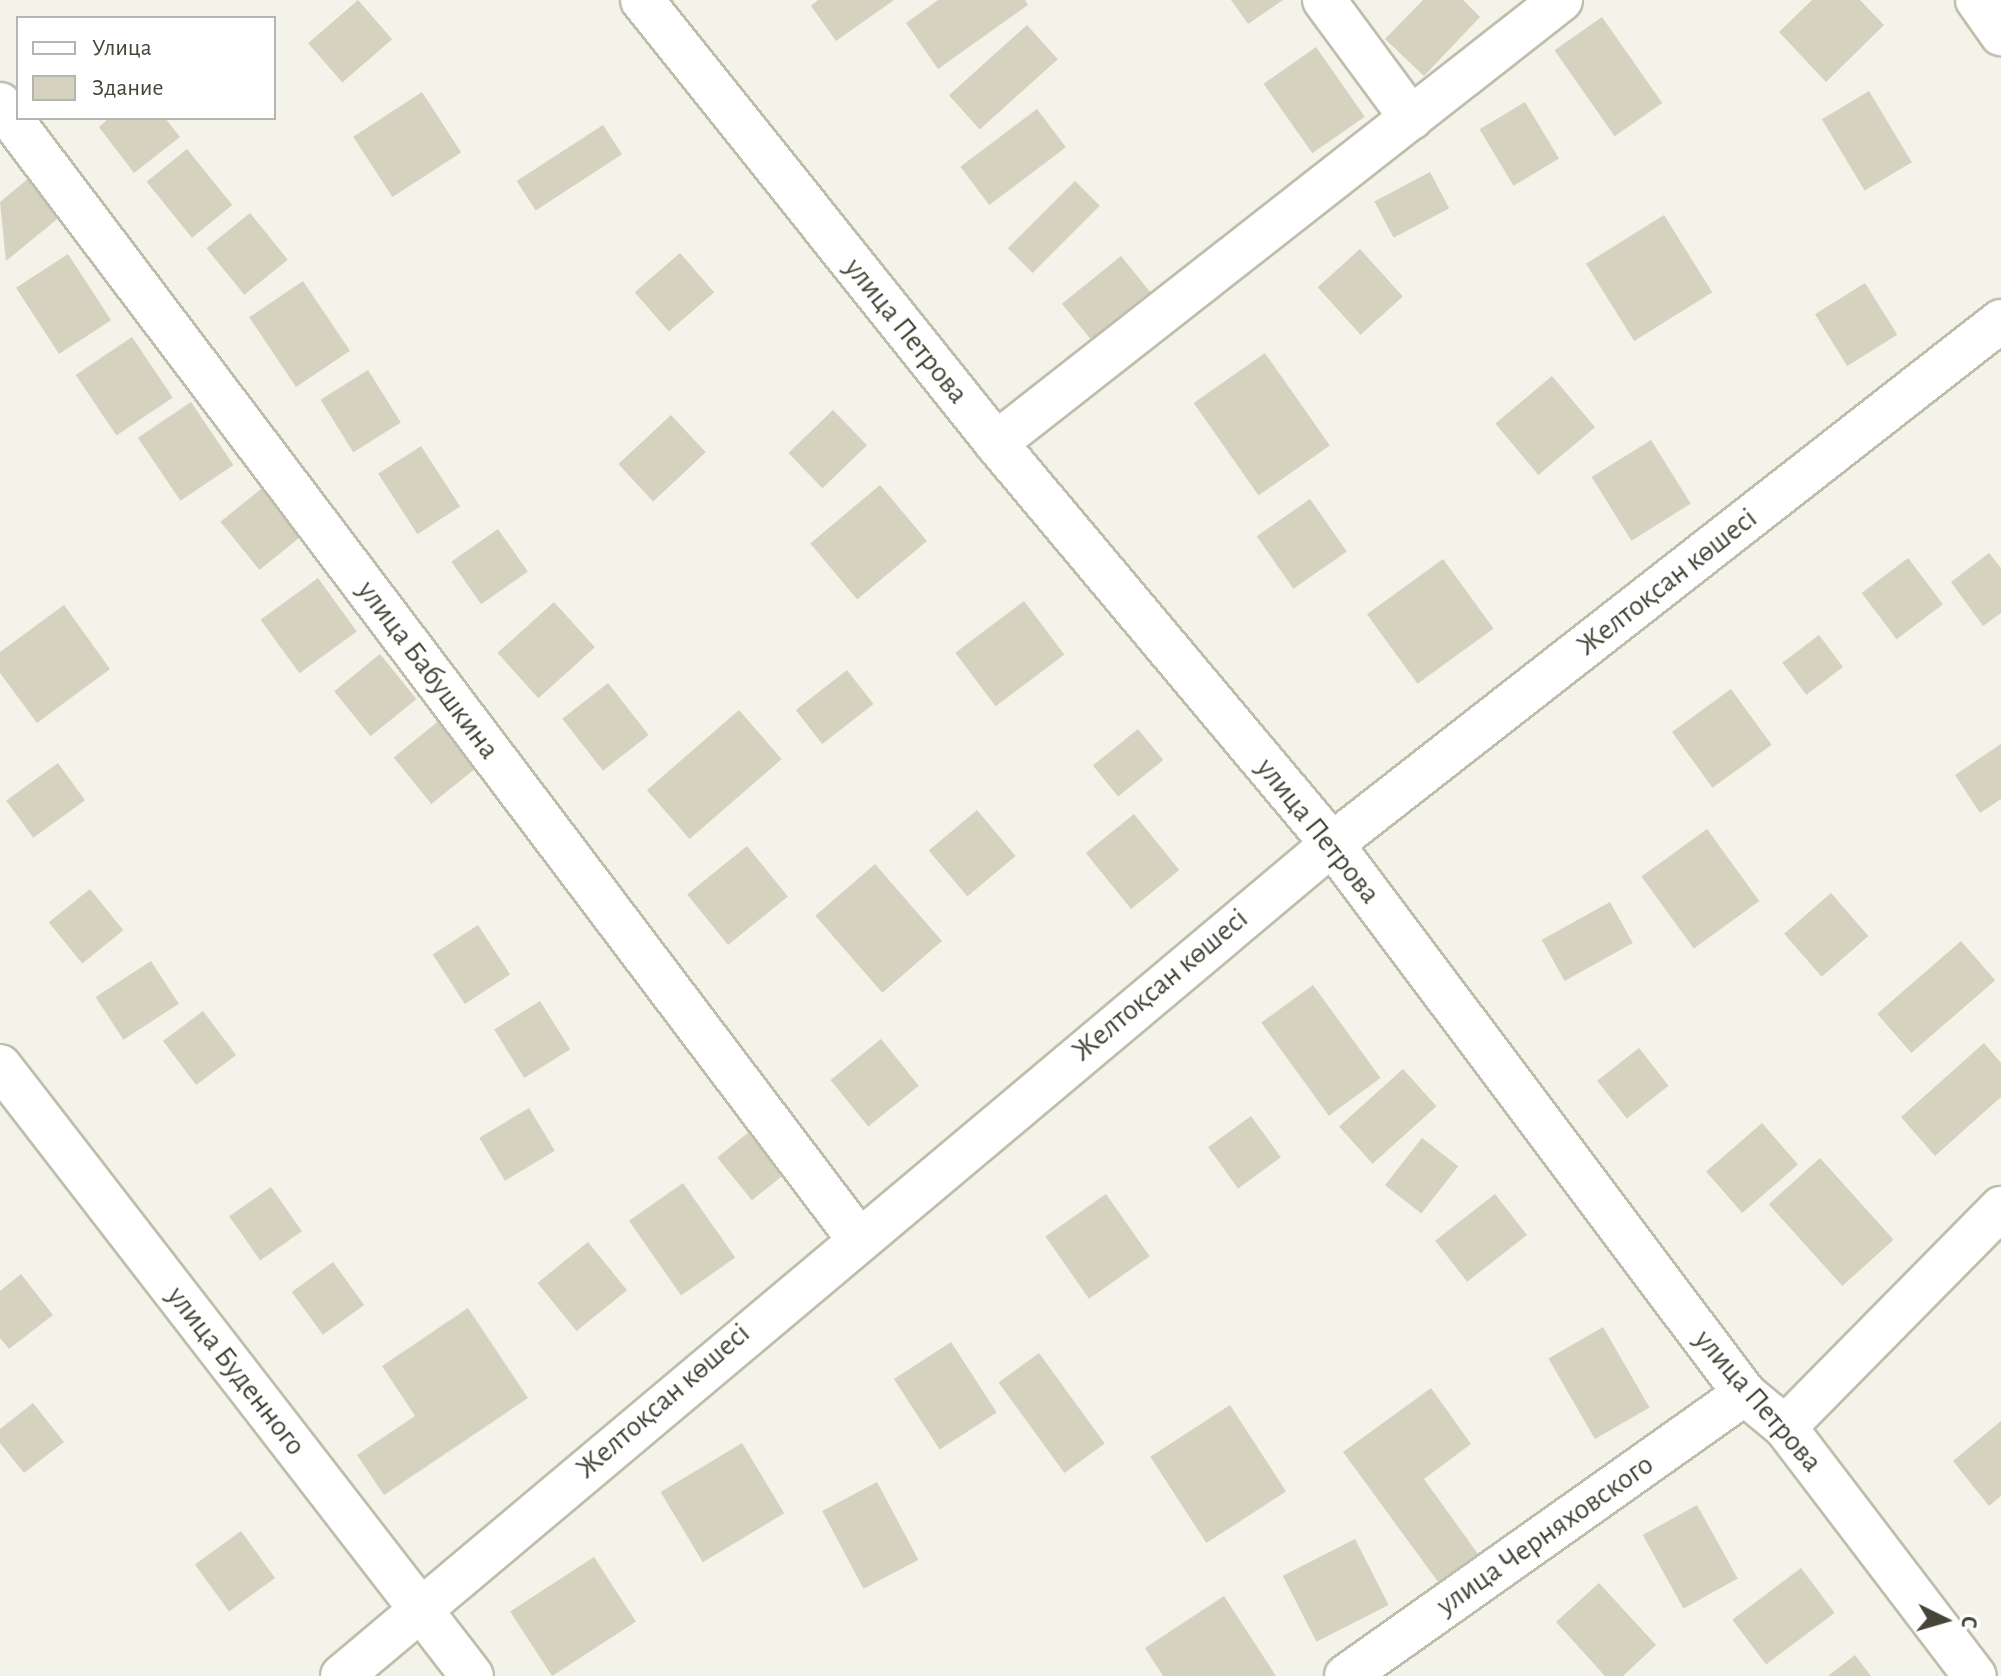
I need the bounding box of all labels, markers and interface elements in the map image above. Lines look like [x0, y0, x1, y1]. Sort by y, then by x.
legend [16, 16, 276, 120]
text: Улица [92, 36, 152, 60]
text: Здание [92, 76, 163, 100]
street label: улица Петрова [836, 251, 976, 411]
street label: Желтоқсан көшесі [1570, 500, 1764, 664]
street label: улица Бабушкина [349, 574, 507, 766]
street label: улица Петрова [1248, 751, 1388, 911]
street label: Желтоқсан көшесі [1065, 901, 1255, 1069]
street label: улица Буденного [159, 1279, 313, 1463]
street label: Желтоқсан көшесі [569, 1316, 757, 1486]
street label: улица Петрова [1686, 1322, 1830, 1480]
street label: улица Черняховского [1430, 1447, 1660, 1623]
north arrow [1905, 1580, 1985, 1660]
text: С [1957, 1615, 1980, 1629]

